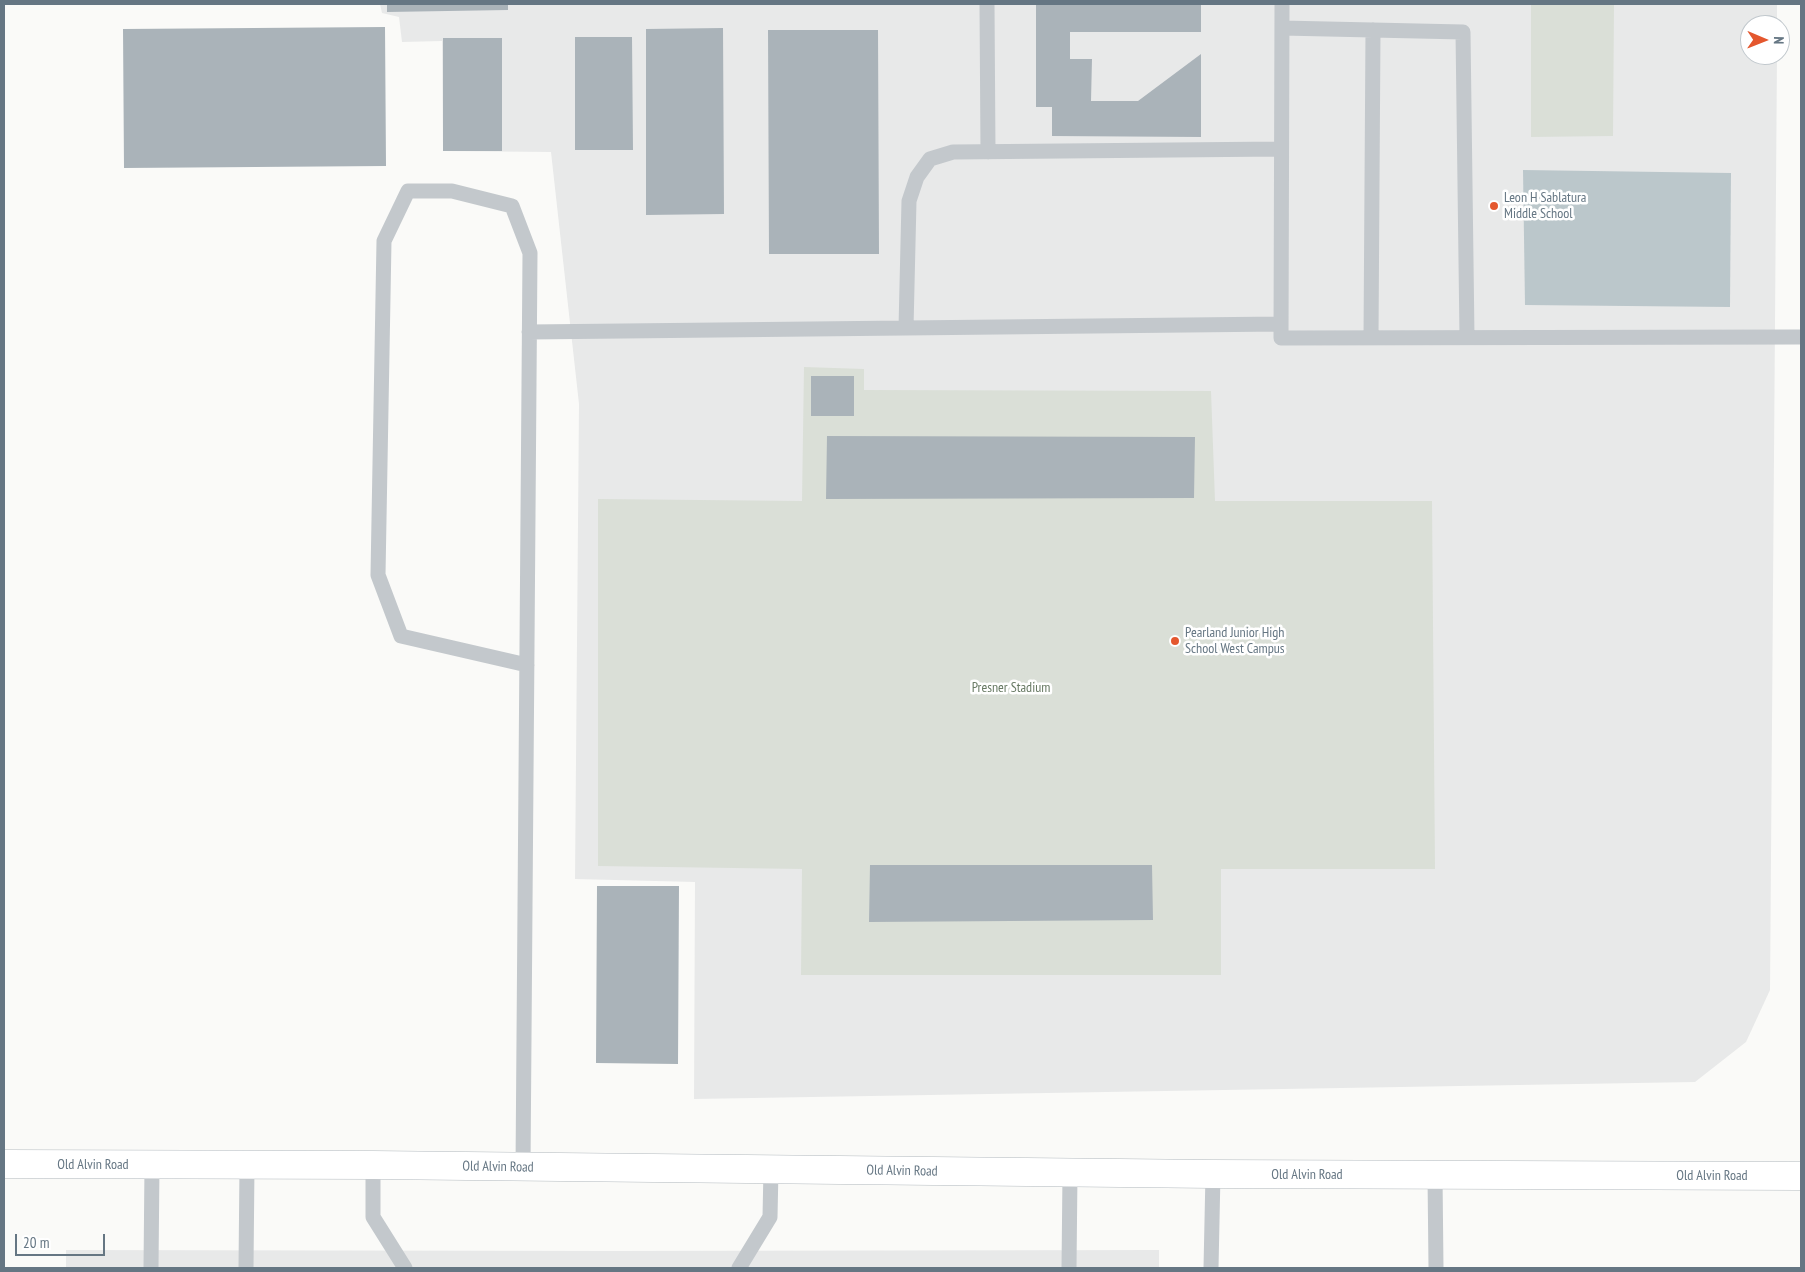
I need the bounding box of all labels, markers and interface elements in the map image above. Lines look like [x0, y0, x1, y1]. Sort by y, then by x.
north arrow [1740, 15, 1790, 65]
text: N [1770, 36, 1788, 44]
place label: Leon H Sablatura Middle School [1504, 190, 1586, 222]
marker: Leon H Sablatura Middle School [1488, 200, 1500, 212]
place label: Pearland Junior High School West Campus [1185, 625, 1285, 658]
marker: Pearland Junior High School West Campus [1169, 635, 1181, 647]
park label: Presner Stadium [972, 680, 1050, 696]
street label: Old Alvin Road [57, 1157, 129, 1173]
street label: Old Alvin Road [462, 1158, 534, 1176]
street label: Old Alvin Road [866, 1162, 938, 1180]
street label: Old Alvin Road [1271, 1167, 1343, 1183]
street label: Old Alvin Road [1676, 1168, 1748, 1184]
scale bar [18, 1224, 108, 1256]
text: 20 m [23, 1233, 49, 1252]

